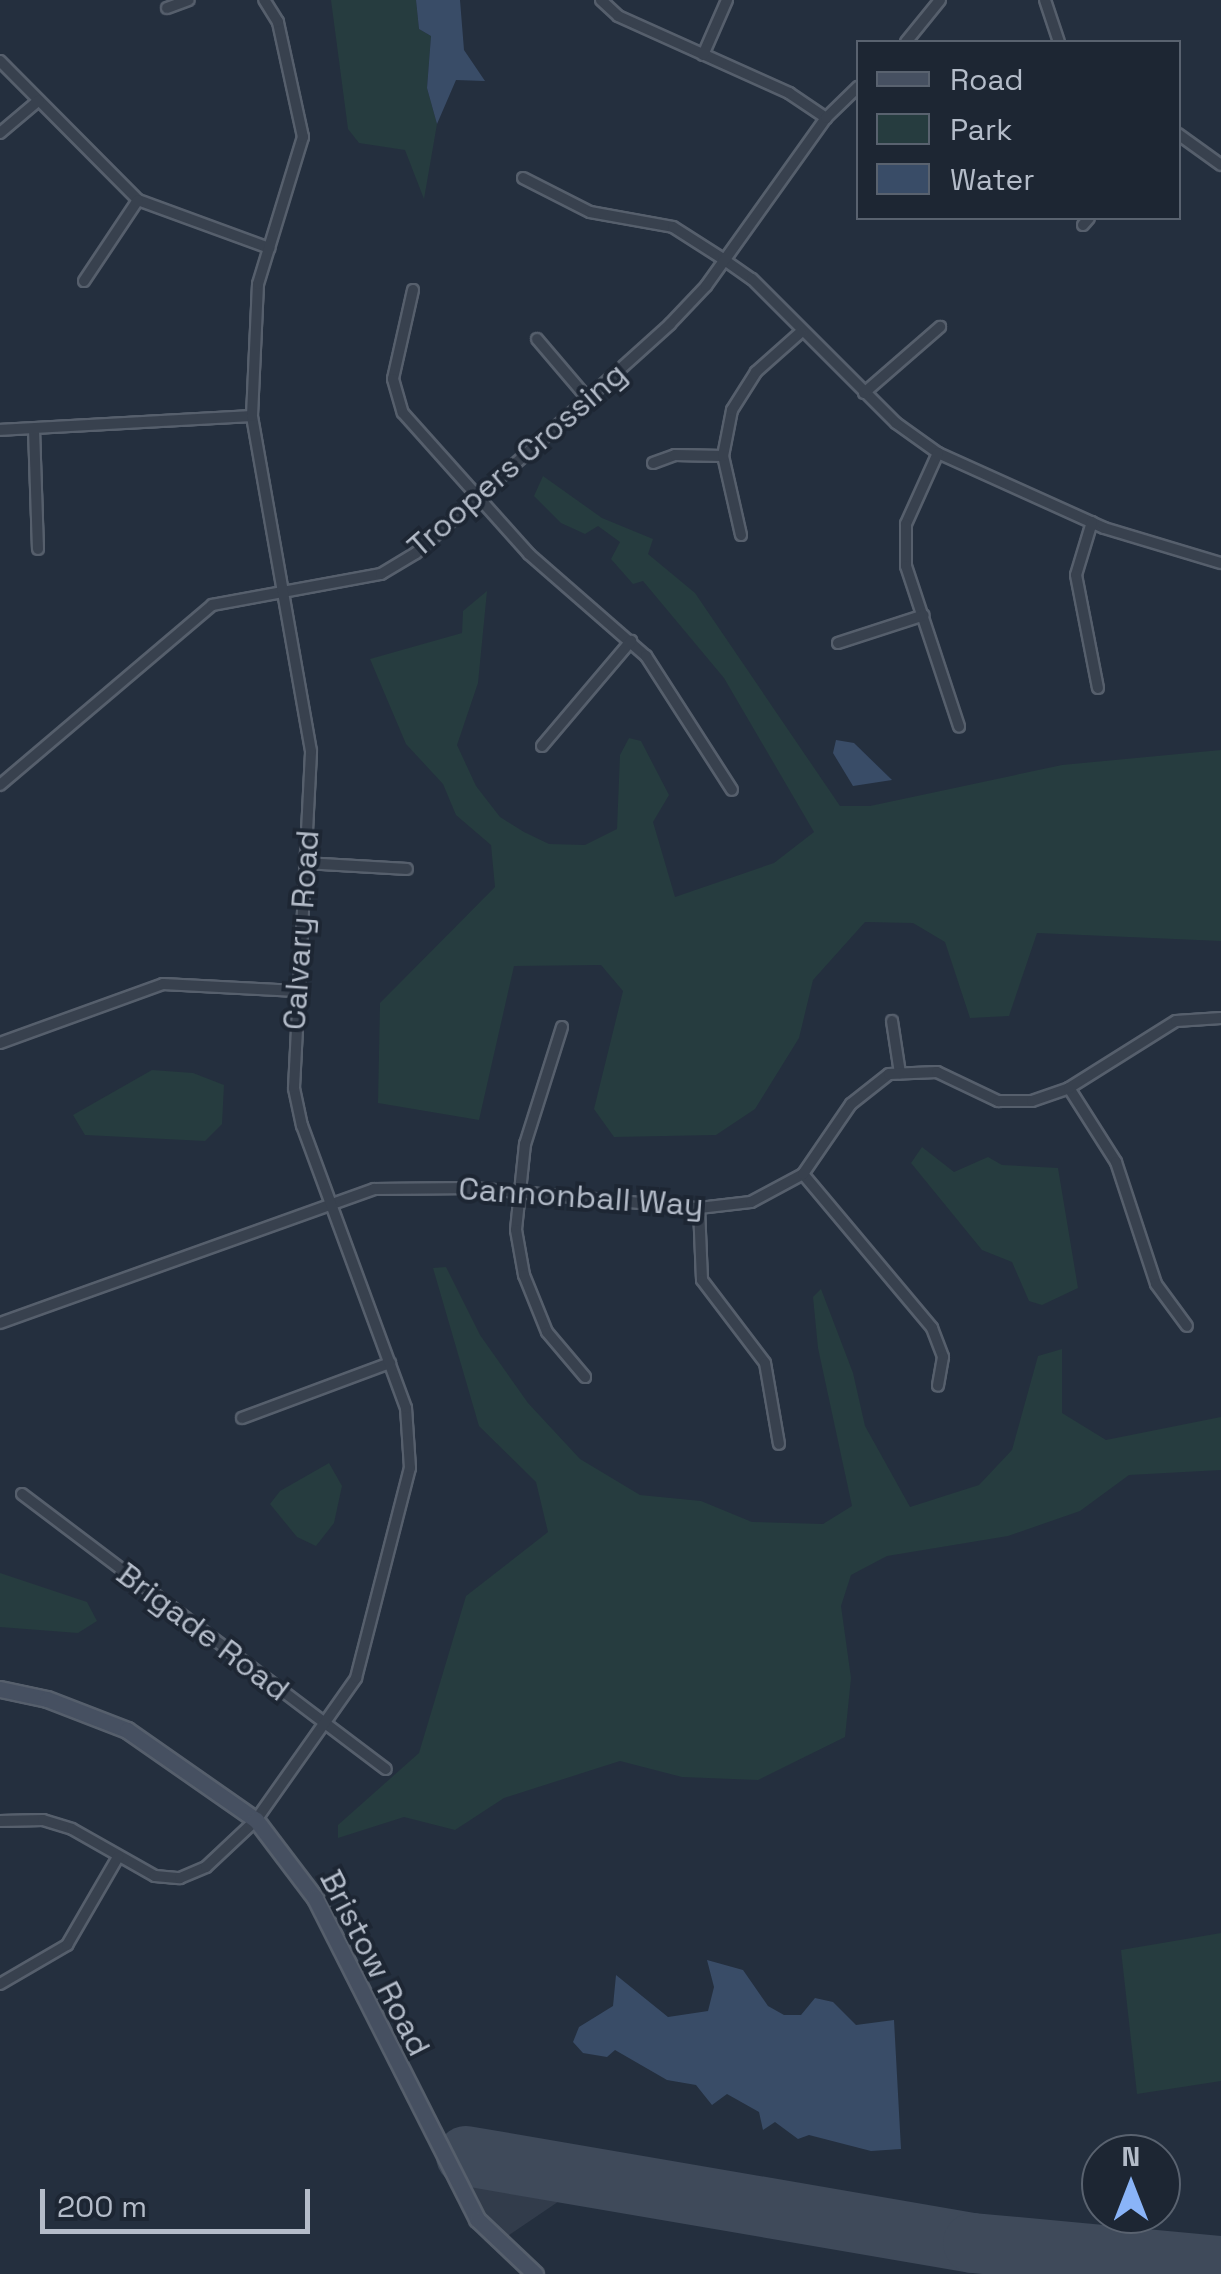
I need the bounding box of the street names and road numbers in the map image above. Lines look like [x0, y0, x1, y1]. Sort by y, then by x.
street label: Troopers Crossing [400, 355, 634, 565]
street label: Calvary Road [275, 829, 327, 1031]
street label: Cannonball Way [457, 1169, 705, 1225]
street label: Brigade Road [109, 1555, 297, 1709]
street label: Bristow Road [312, 1864, 438, 2062]

